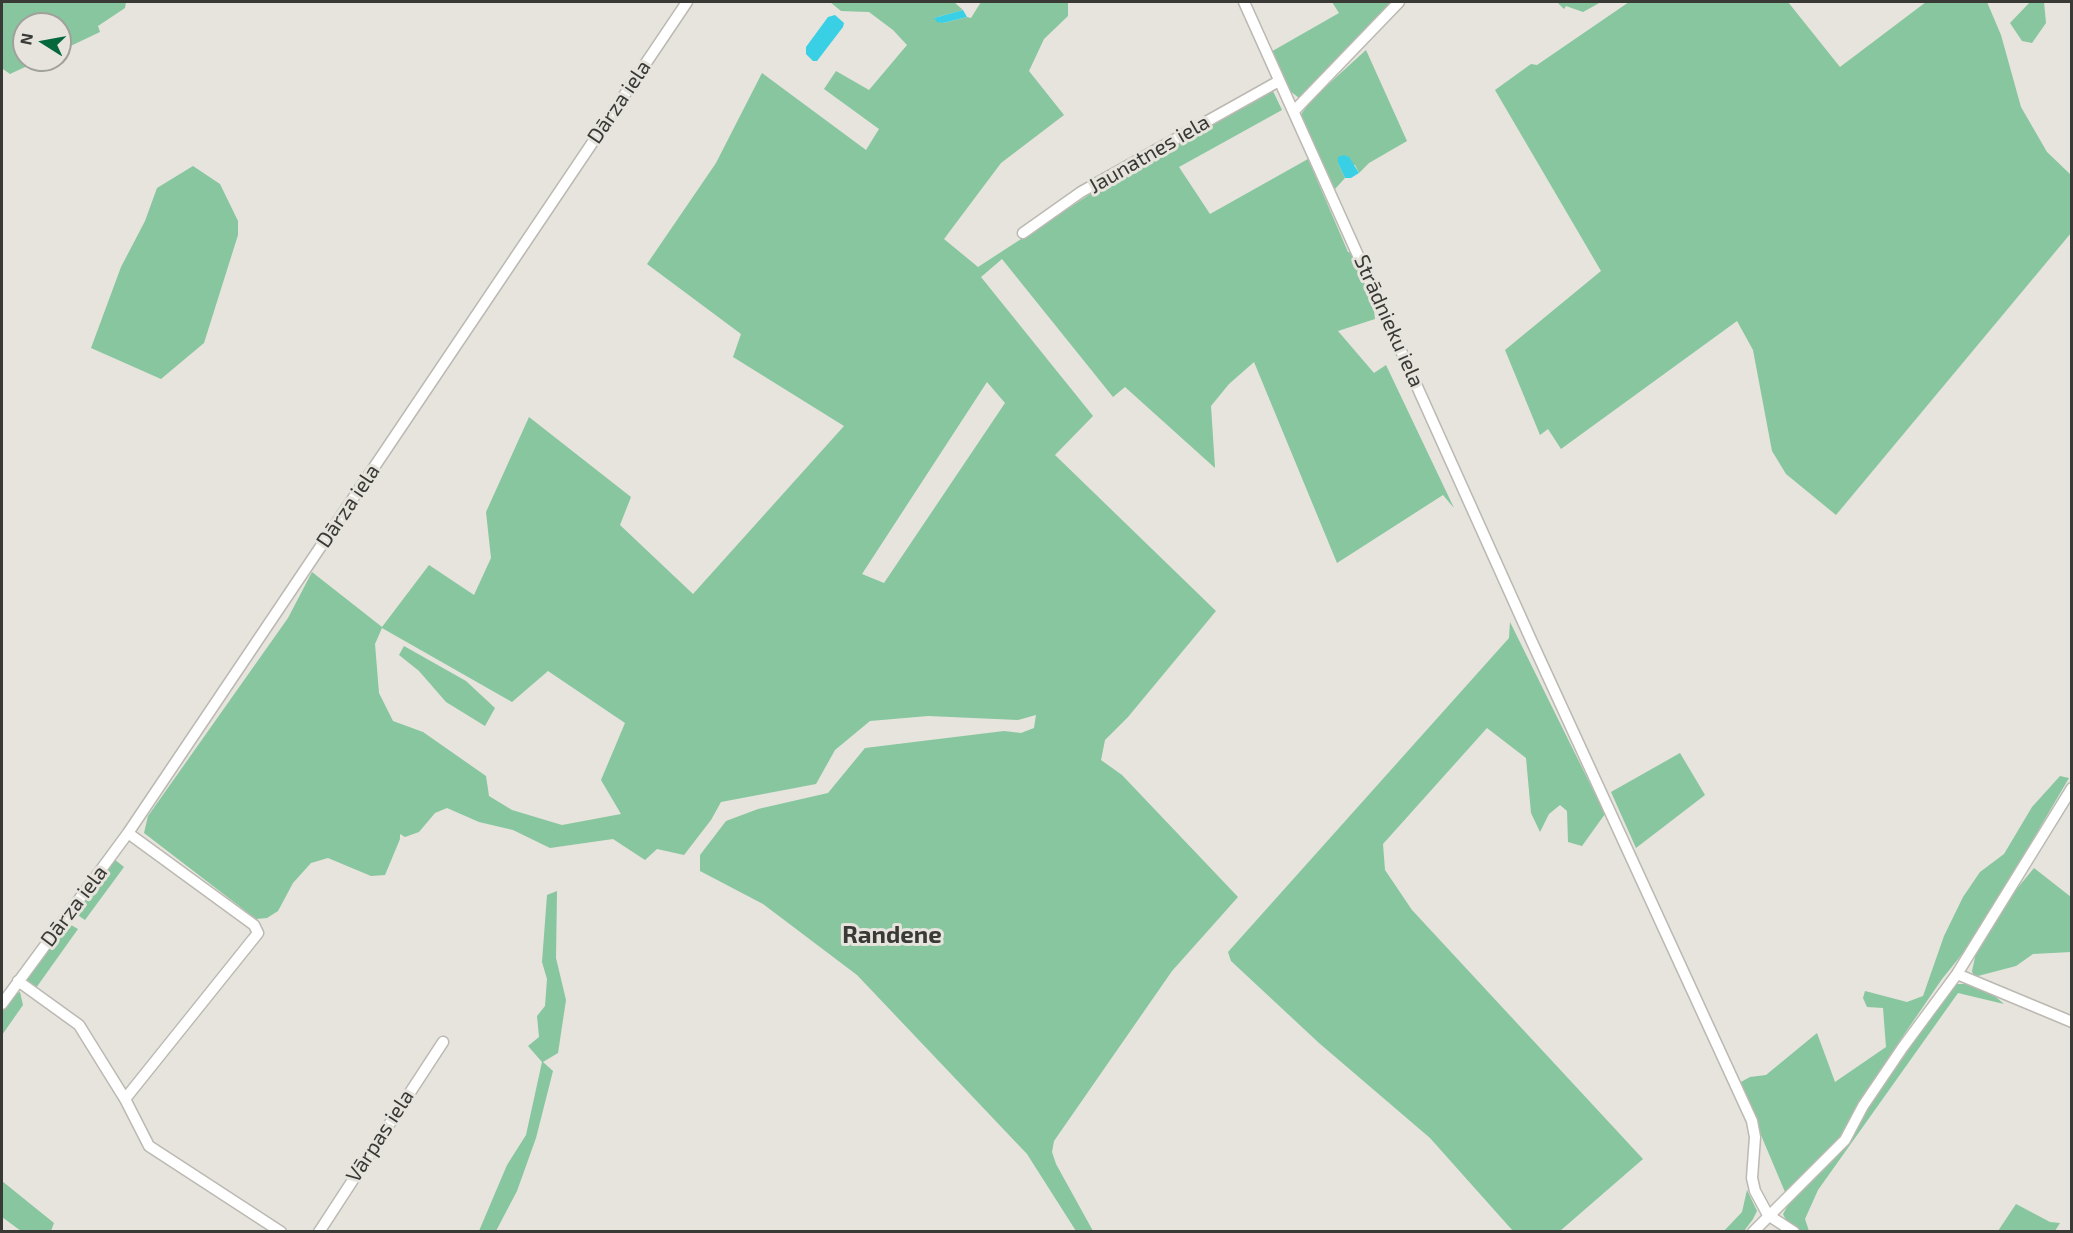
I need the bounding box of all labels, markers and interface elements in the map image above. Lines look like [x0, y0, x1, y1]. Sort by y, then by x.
north arrow [12, 12, 72, 72]
text: N [15, 31, 36, 46]
street label: Dārza iela [582, 56, 656, 148]
street label: Jaunatnes iela [1084, 109, 1214, 199]
street label: Strādnieku iela [1349, 251, 1429, 391]
street label: Dārza iela [311, 460, 385, 552]
street label: Dārza iela [35, 860, 113, 952]
district label: Randene [842, 921, 942, 949]
street label: Vārpas iela [341, 1085, 419, 1187]

